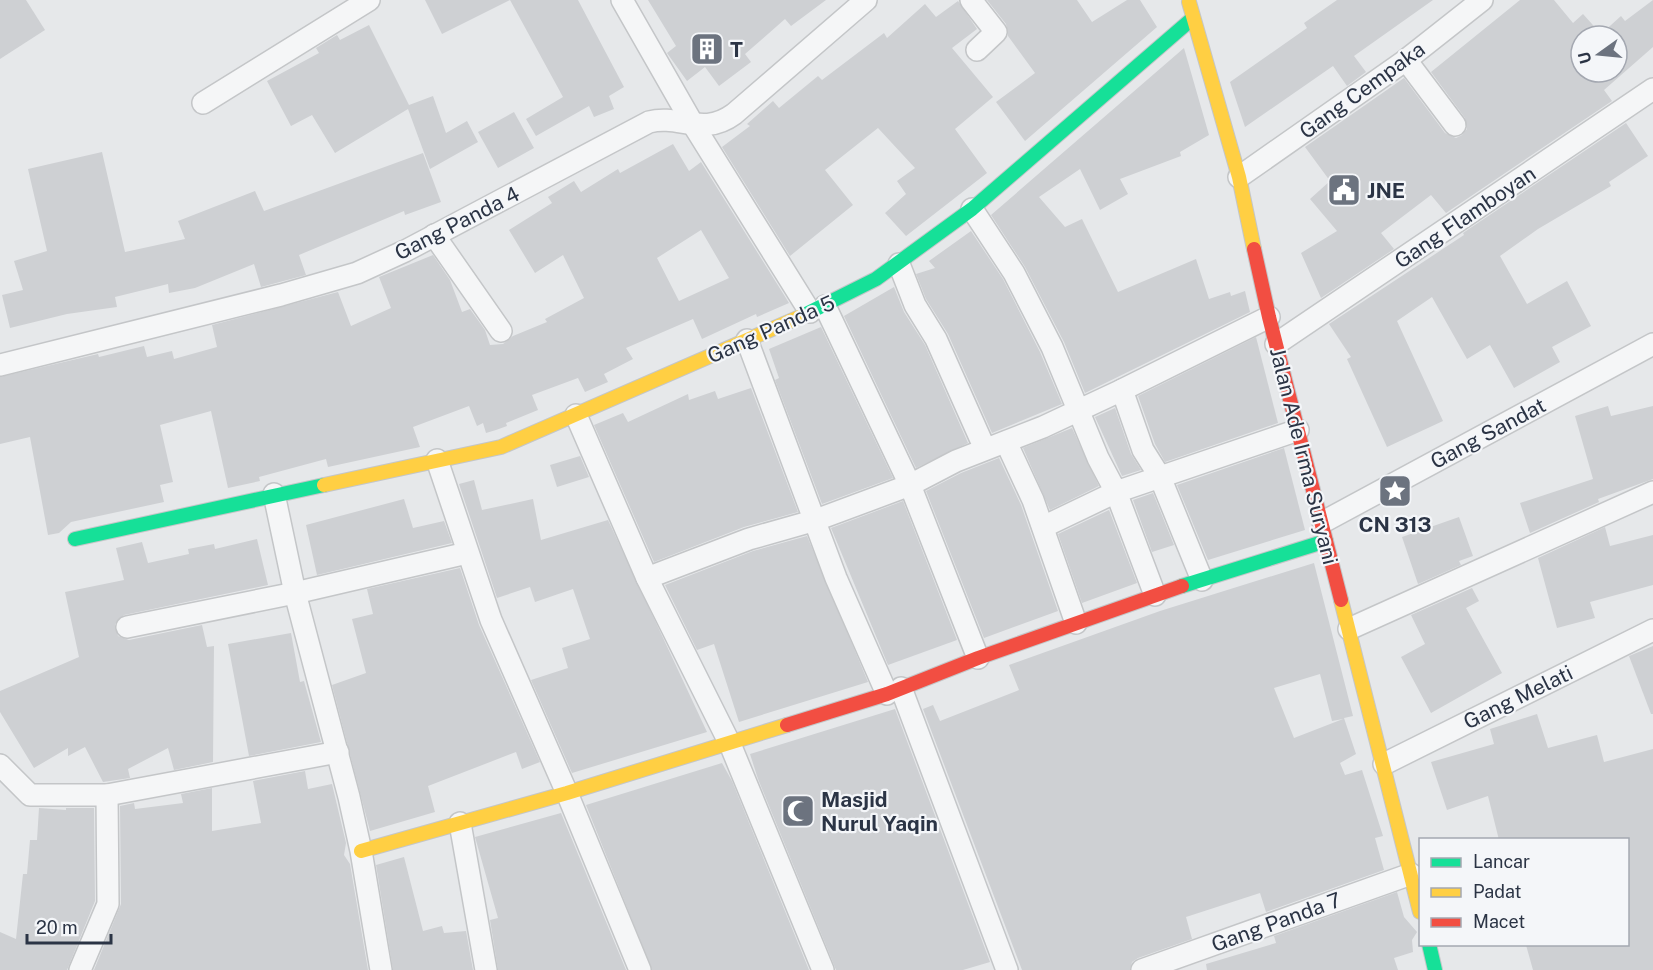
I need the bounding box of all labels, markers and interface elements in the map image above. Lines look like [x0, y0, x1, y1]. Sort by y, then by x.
north arrow [1569, 24, 1629, 84]
building icon: T [689, 31, 725, 67]
street label: Gang Cempaka [1294, 36, 1430, 144]
place label: T [730, 37, 743, 62]
text: U [1574, 50, 1596, 66]
street label: Gang Flamboyan [1390, 161, 1540, 273]
public building icon: JNE [1326, 172, 1362, 208]
place label: JNE [1367, 178, 1405, 203]
street label: Gang Panda 4 [390, 181, 524, 265]
street label: Gang Panda 5 [703, 290, 839, 368]
street label: Jalan Ade Irma Suryani [1265, 345, 1343, 567]
street label: Gang Sandat [1426, 392, 1550, 474]
place icon: CN 313 [1377, 473, 1413, 509]
place label: CN 313 [1358, 512, 1432, 537]
street label: Gang Melati [1459, 660, 1577, 734]
place label: Masjid Nurul Yaqin [821, 787, 938, 836]
mosque icon: Masjid Nurul Yaqin [780, 793, 816, 829]
legend [1419, 838, 1629, 946]
text: Lancar [1473, 851, 1530, 872]
text: Padat [1473, 881, 1522, 902]
street label: Gang Panda 7 [1208, 887, 1344, 957]
scale bar [27, 907, 111, 945]
text: Macet [1473, 911, 1525, 932]
text: 20 m [36, 917, 78, 938]

